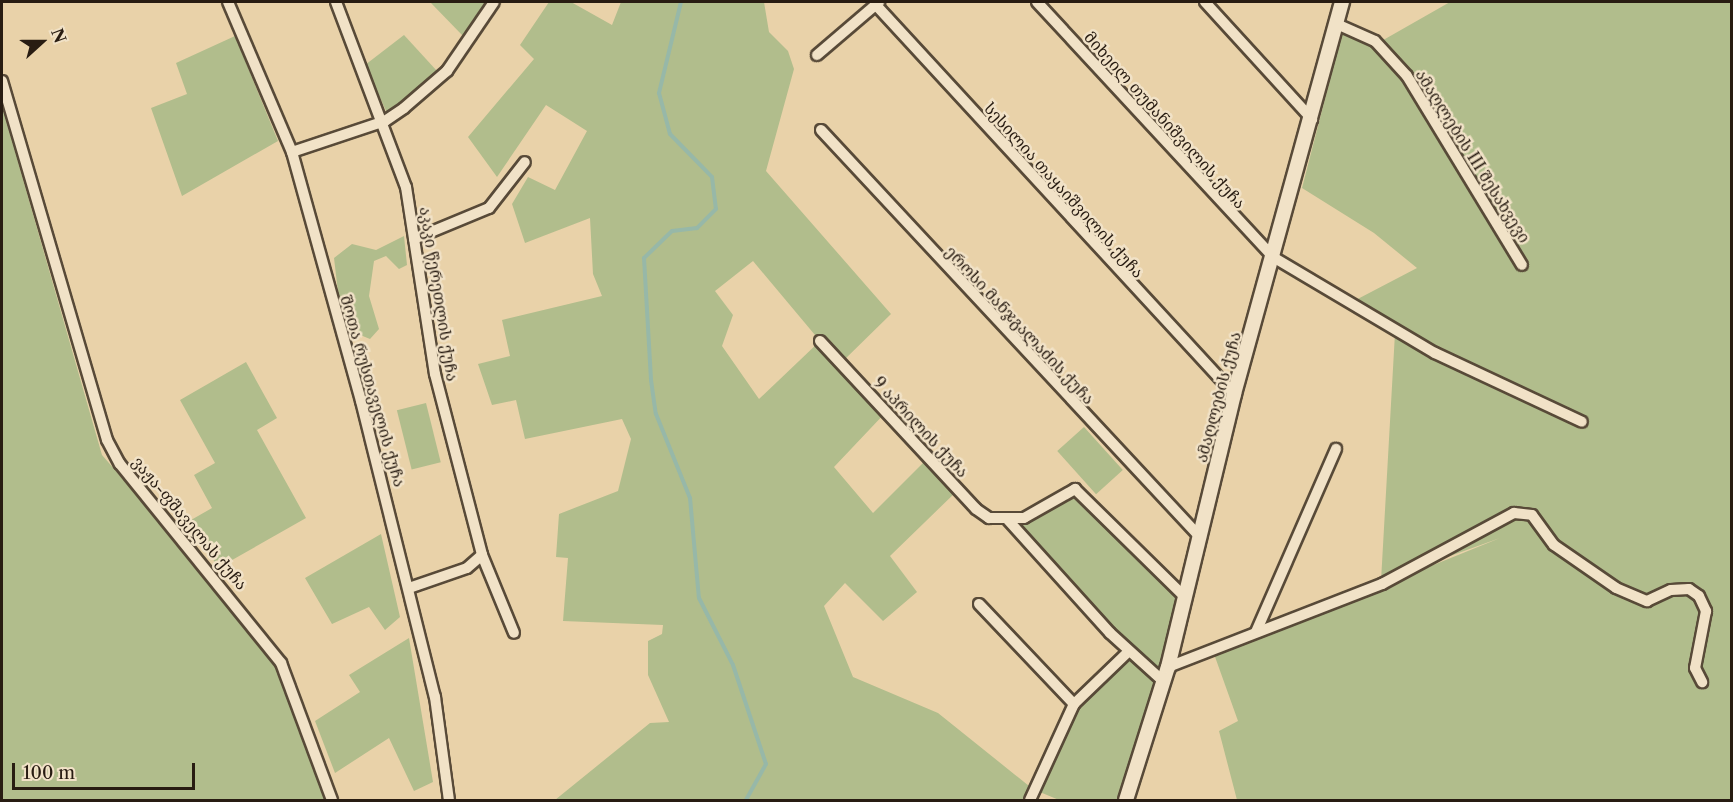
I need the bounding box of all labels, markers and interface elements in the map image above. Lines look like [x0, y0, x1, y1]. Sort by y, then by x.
north arrow [12, 12, 72, 72]
text: N [47, 25, 71, 46]
street label: მიხეილ თუმანიშვილის ქუჩა [1080, 28, 1250, 212]
street label: ამაღლების III შესახვევი [1412, 66, 1534, 246]
street label: სესილია თაყაიშვილის ქუჩა [980, 98, 1148, 282]
street label: აკაკი წერეთლის ქუჩა [416, 205, 462, 383]
street label: ეროსი მანჯგალაძის ქუჩა [941, 242, 1099, 408]
street label: შოთა რუსთაველის ქუჩა [336, 293, 410, 489]
street label: ამაღლების ქუჩა [1191, 330, 1245, 464]
street label: 9 აპრილის ქუჩა [870, 373, 972, 481]
street label: ვაჟა-ფშაველას ქუჩა [129, 452, 251, 594]
scale bar [15, 751, 198, 789]
text: 100 m [23, 762, 75, 784]

